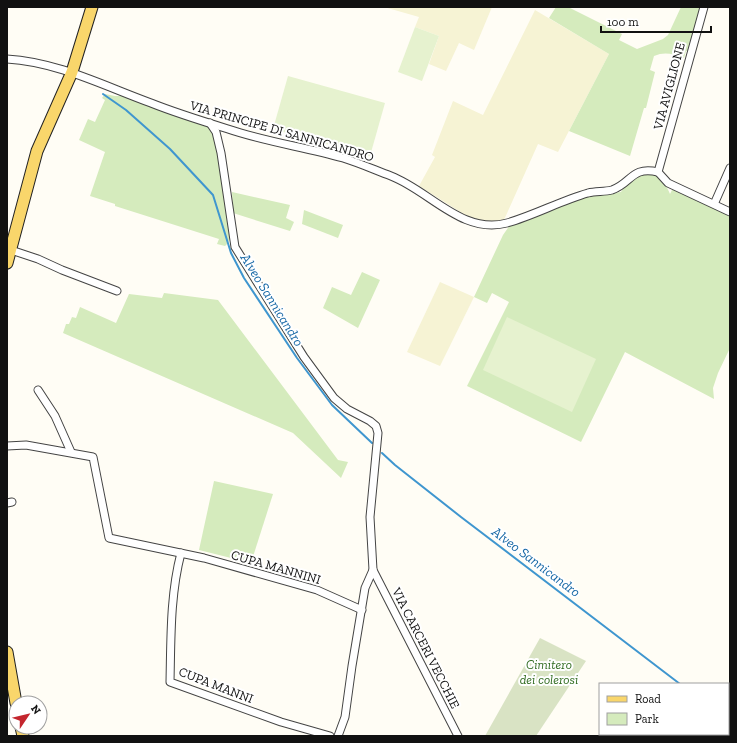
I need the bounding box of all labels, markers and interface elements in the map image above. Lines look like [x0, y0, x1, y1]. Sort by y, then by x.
scale bar [601, 8, 711, 34]
text: 100 m [607, 15, 639, 29]
street label: VIA AVIGLIONE [650, 40, 688, 132]
street label: VIA PRINCIPE DI SANNICANDRO [187, 97, 376, 164]
water label: Alveo Sannicandro [236, 250, 308, 350]
water label: Alveo Sannicandro [488, 523, 584, 601]
street label: CUPA MANNINI [229, 547, 323, 587]
street label: VIA CARCERI VECCHIE [389, 584, 463, 711]
park label: Cimitero dei colerosi [520, 657, 578, 687]
street label: CUPA MANNI [177, 664, 255, 706]
legend [599, 683, 729, 735]
text: Road [635, 692, 661, 706]
north arrow [8, 695, 48, 735]
text: N [28, 702, 44, 717]
text: Park [635, 712, 660, 726]

